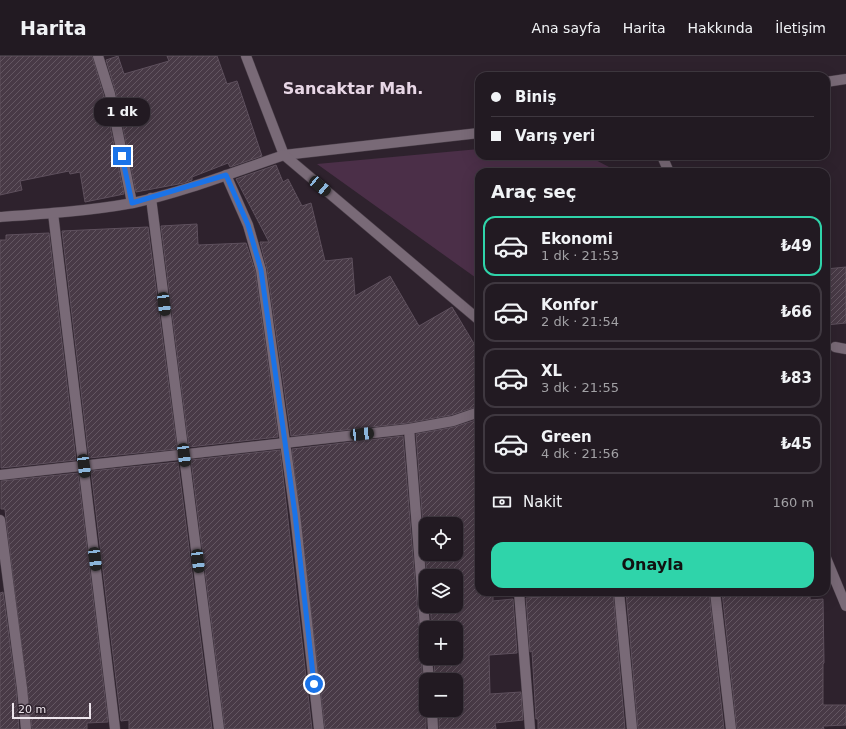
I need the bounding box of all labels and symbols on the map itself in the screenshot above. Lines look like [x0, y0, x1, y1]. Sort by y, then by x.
district label: Sancaktar Mah. [283, 79, 423, 98]
callout: 1 dk [94, 98, 150, 126]
route end [113, 147, 131, 165]
car [307, 174, 333, 198]
car [157, 291, 171, 317]
car [349, 427, 375, 441]
car [177, 442, 191, 468]
car [77, 453, 91, 479]
car [88, 546, 102, 572]
car [191, 548, 205, 574]
route start [305, 675, 323, 693]
scale bar [12, 701, 91, 720]

